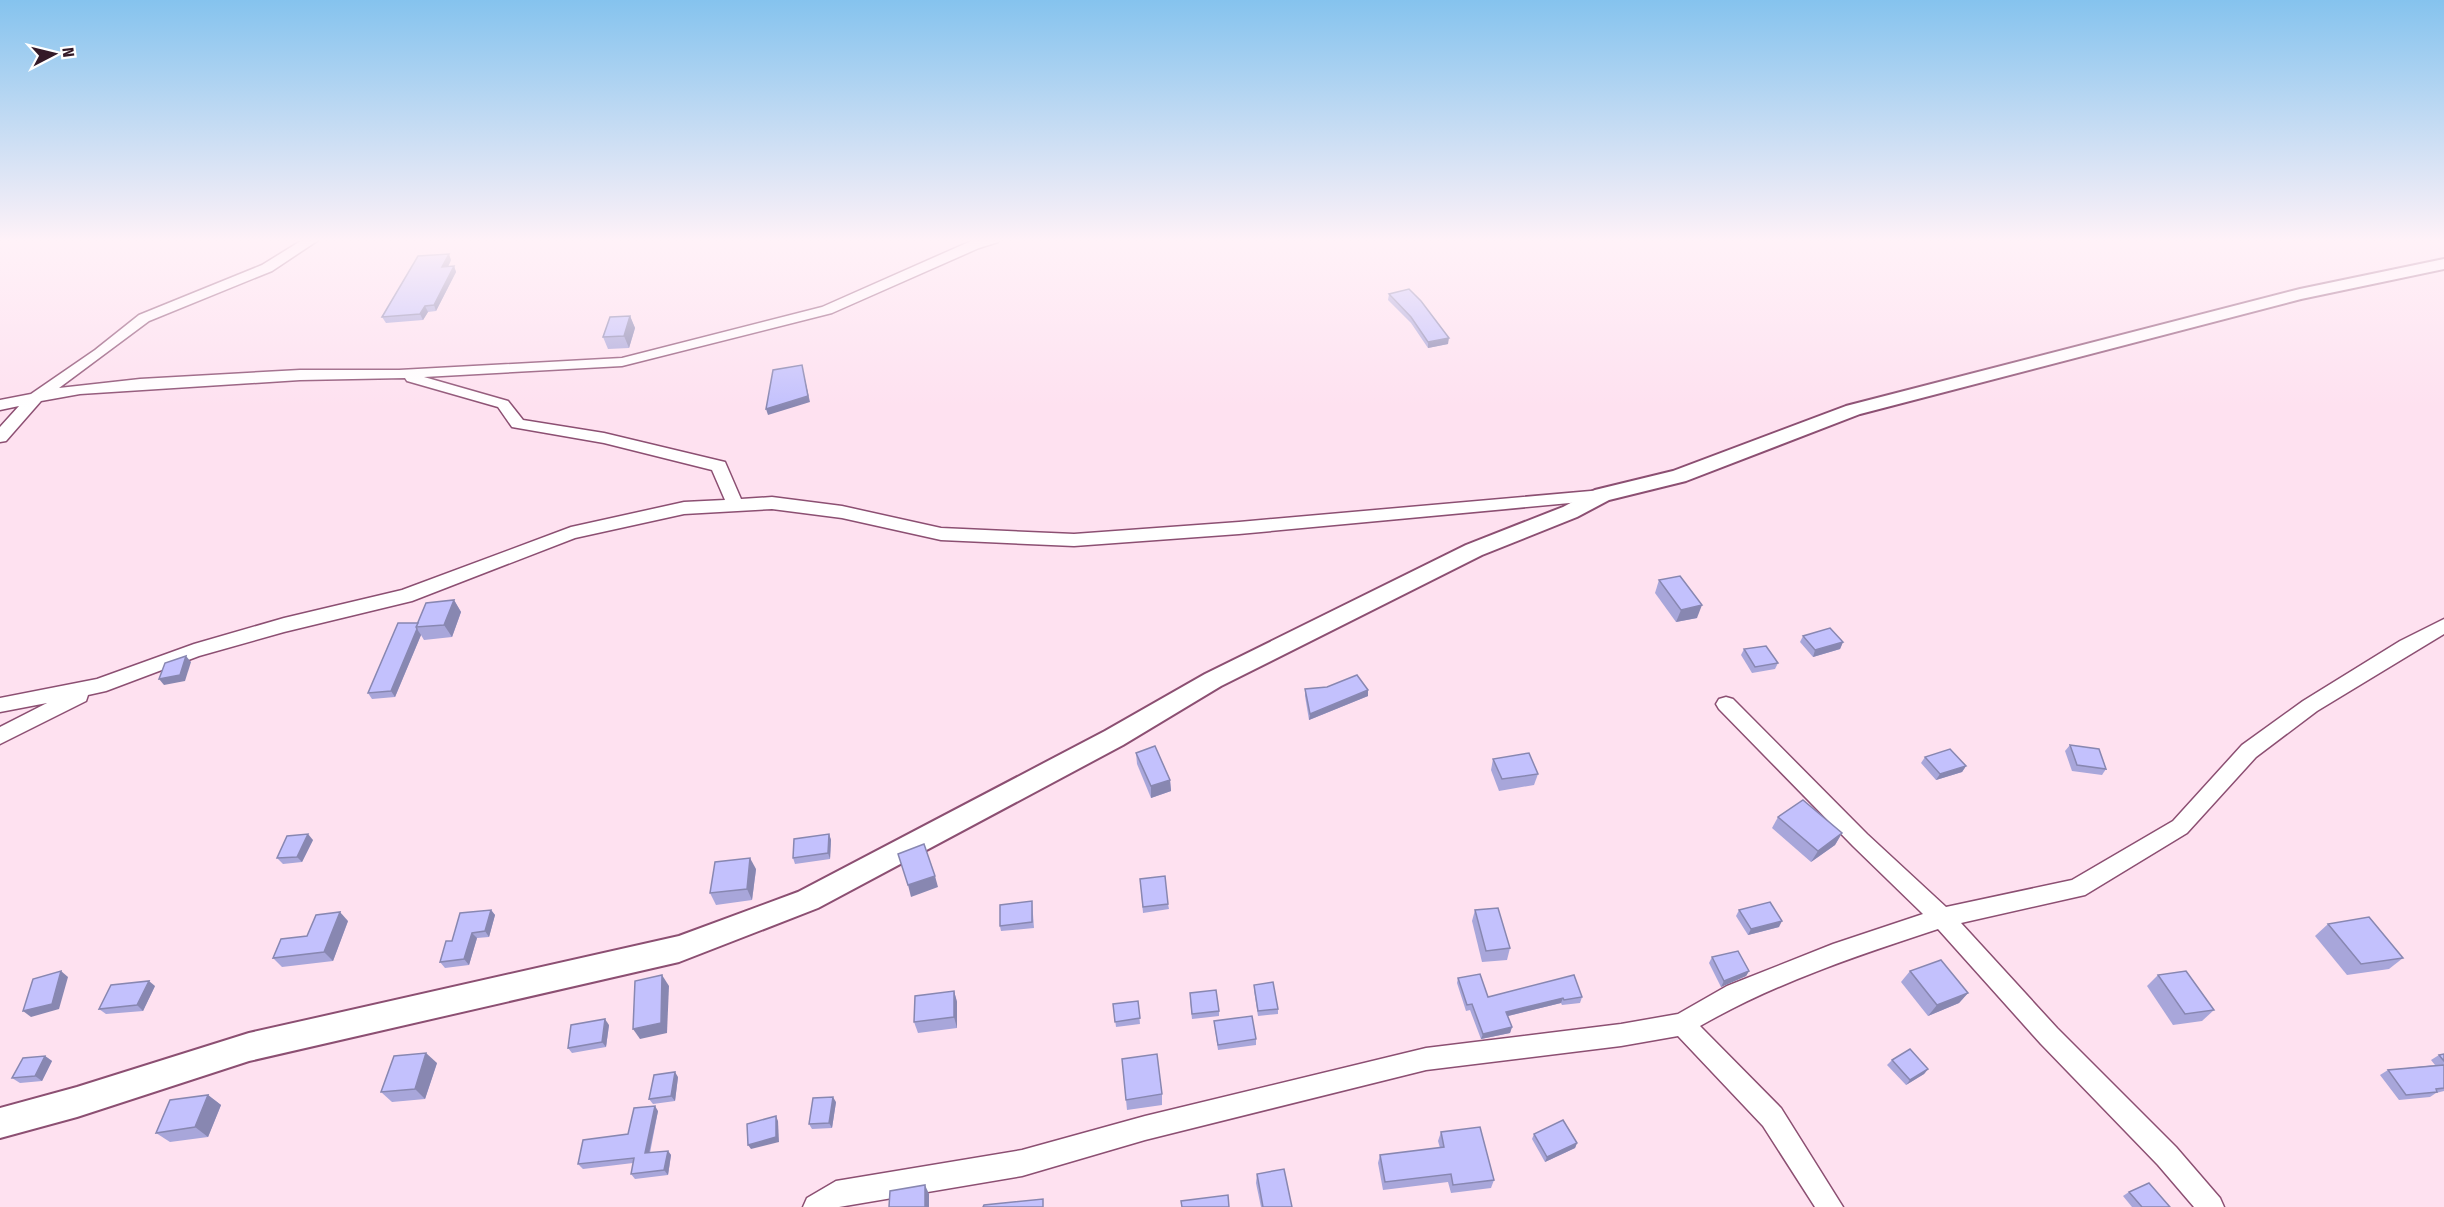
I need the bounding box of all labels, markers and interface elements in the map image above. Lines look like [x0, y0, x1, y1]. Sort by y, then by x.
north arrow [24, 24, 84, 84]
text: N [58, 46, 78, 58]

